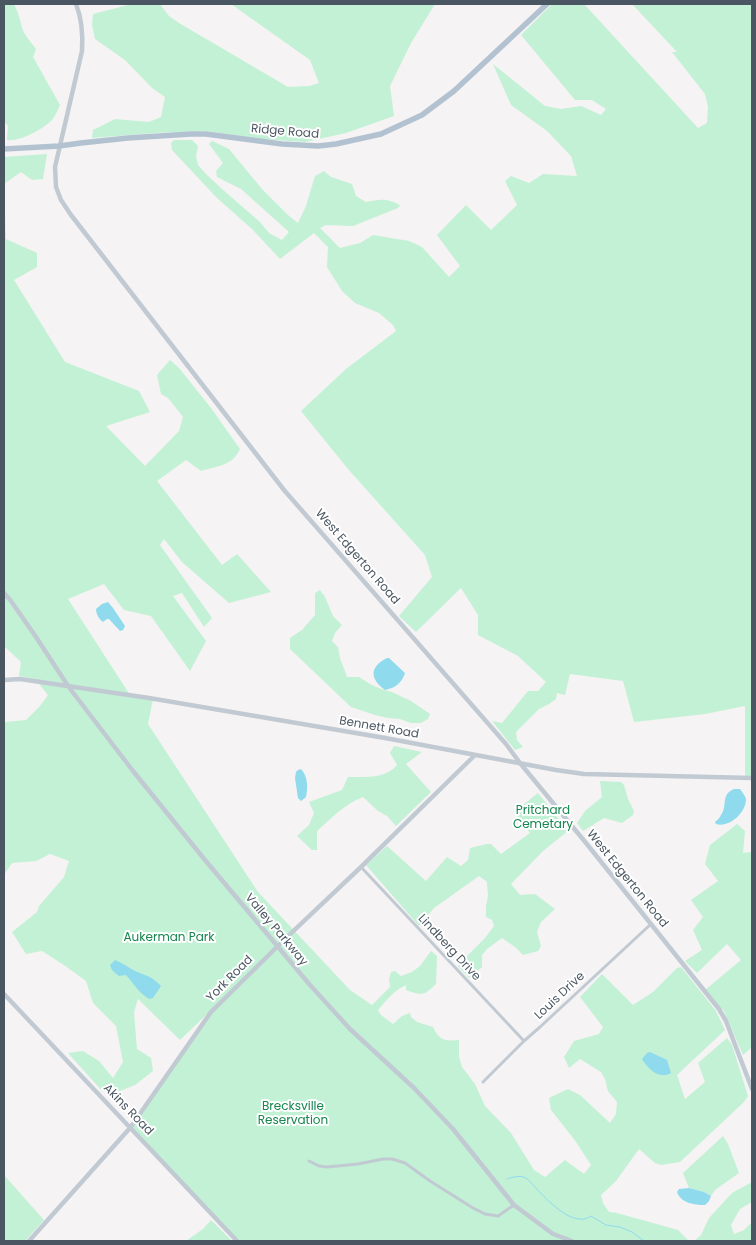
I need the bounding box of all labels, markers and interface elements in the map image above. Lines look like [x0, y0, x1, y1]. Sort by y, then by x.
street label: Ridge Road [250, 122, 320, 142]
street label: West Edgerton Road [312, 506, 402, 608]
street label: Bennett Road [338, 714, 420, 742]
park label: Pritchard Cemetary [513, 804, 573, 832]
street label: West Edgerton Road [583, 827, 671, 931]
street label: Valley Parkway [242, 891, 310, 969]
street label: Lindberg Drive [415, 912, 483, 984]
park label: Aukerman Park [124, 931, 214, 945]
street label: York Road [204, 953, 256, 1005]
street label: Louis Drive [532, 969, 588, 1023]
street label: Akins Road [100, 1081, 156, 1139]
park label: Brecksville Reservation [258, 1100, 328, 1128]

